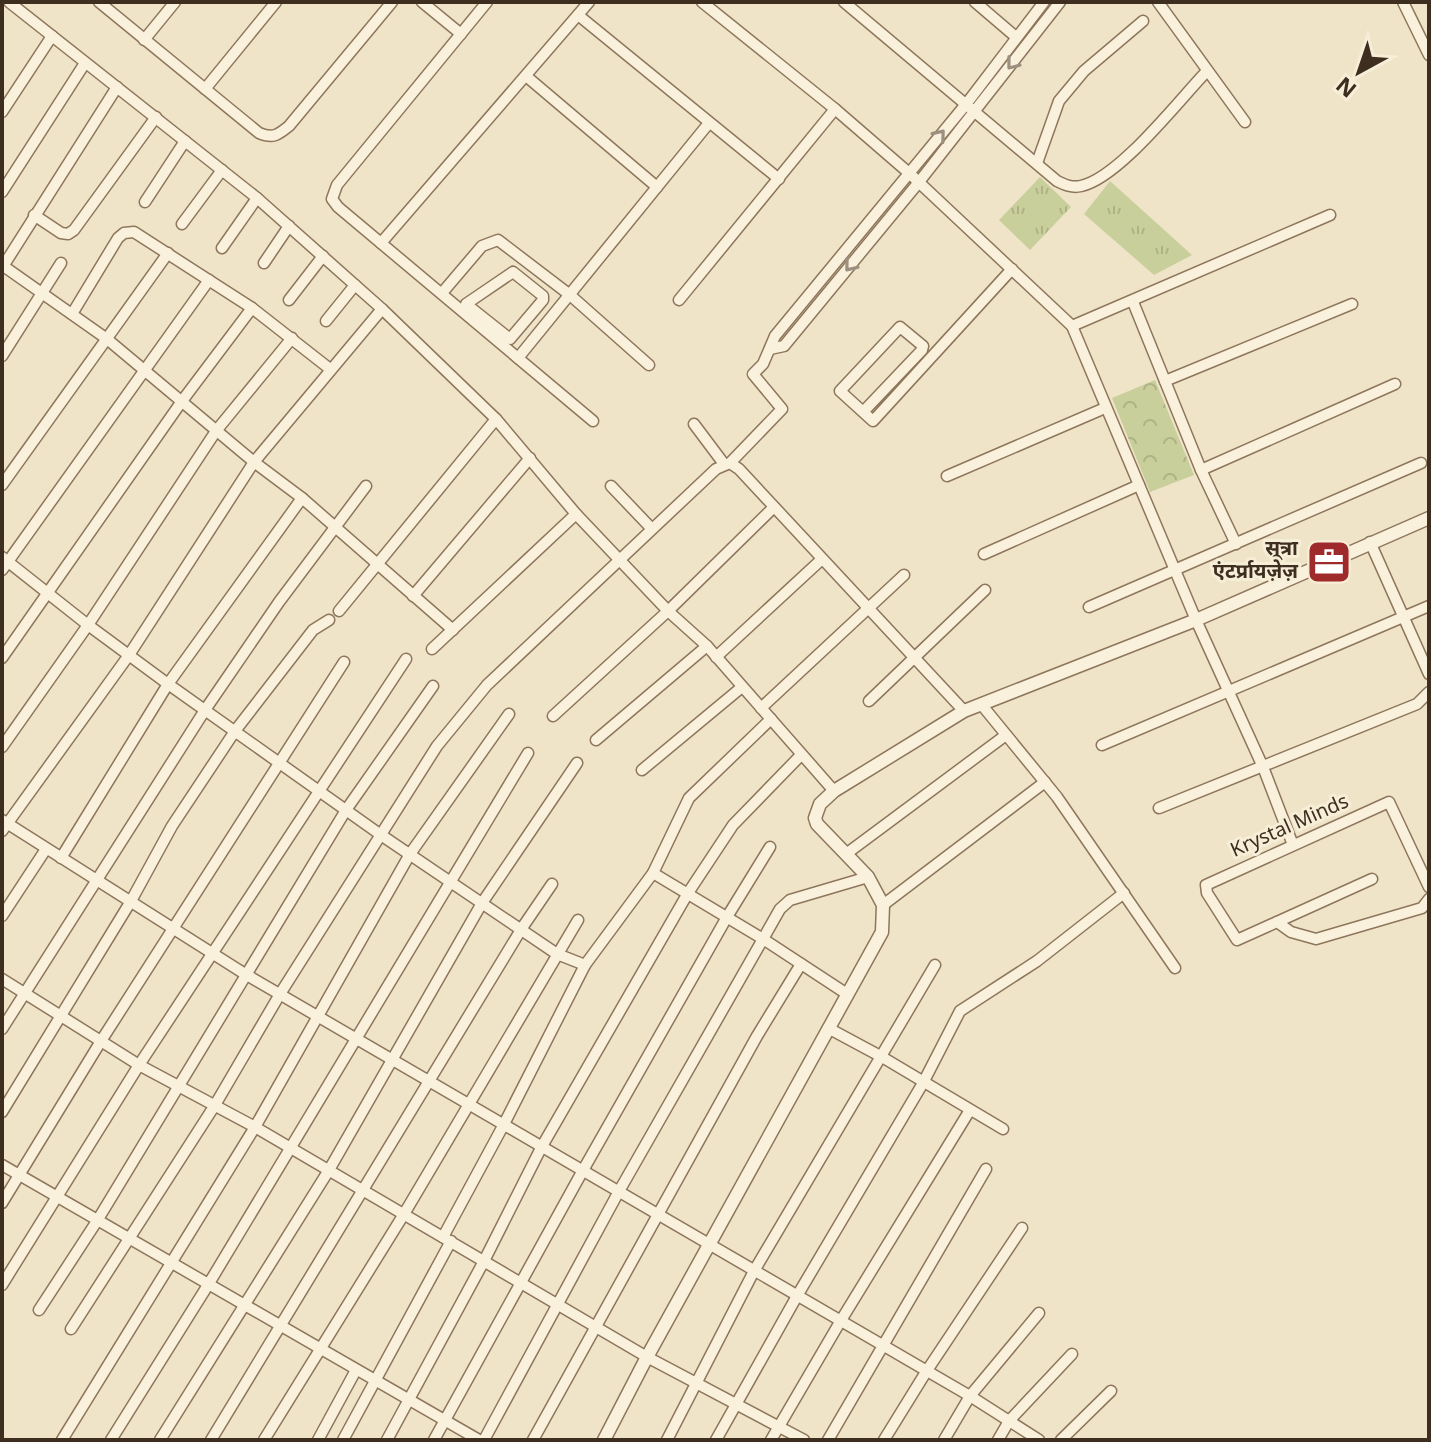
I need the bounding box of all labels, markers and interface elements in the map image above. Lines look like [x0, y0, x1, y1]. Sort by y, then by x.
north arrow [1319, 32, 1399, 112]
one-way arrow [1008, 55, 1022, 70]
text: N [1332, 69, 1364, 102]
one-way arrow [930, 130, 945, 145]
one-way arrow [845, 257, 859, 272]
place label: सूत्रा एंटर्प्रायज़ेज़ [1213, 537, 1299, 586]
office icon: सूत्रा एंटर्प्रायज़ेज़ [1305, 538, 1353, 586]
street label: Krystal Minds [1227, 789, 1353, 865]

